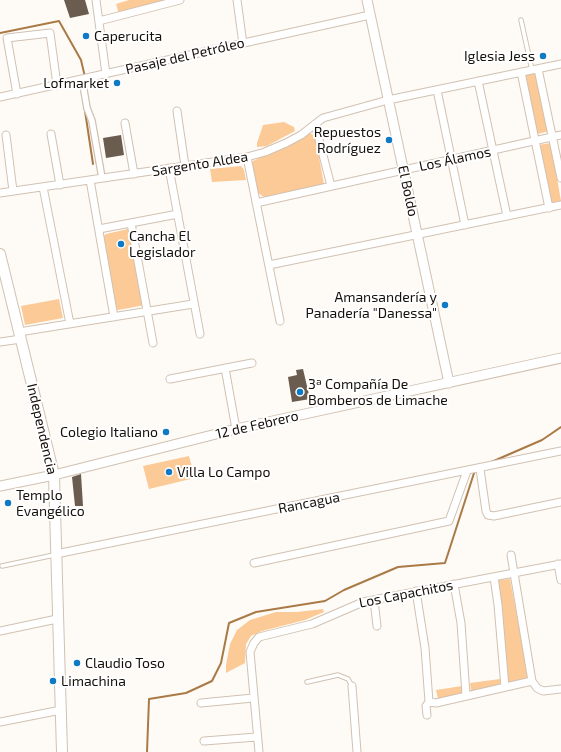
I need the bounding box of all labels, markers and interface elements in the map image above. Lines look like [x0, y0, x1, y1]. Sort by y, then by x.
place label: Caperucita [94, 28, 162, 44]
marker: Caperucita [81, 31, 91, 41]
street label: Pasaje del Petróleo [124, 34, 246, 78]
place label: Iglesia Jess [464, 48, 535, 64]
marker: Iglesia Jess [538, 51, 548, 61]
place label: Lofmarket [43, 75, 109, 91]
marker: Lofmarket [112, 78, 122, 88]
place label: Repuestos Rodríguez [314, 124, 381, 156]
marker: Repuestos Rodríguez [384, 135, 394, 145]
street label: Los Álamos [417, 143, 493, 175]
street label: Sargento Aldea [151, 148, 249, 180]
street label: El Boldo [394, 164, 422, 218]
place label: Cancha El Legislador [129, 228, 196, 260]
marker: Cancha El Legislador [116, 239, 126, 249]
place label: Amansandería y Panadería "Danessa" [306, 289, 437, 322]
marker: Amansandería y Panadería "Danessa" [440, 300, 450, 310]
place label: 3ª Compañía De Bomberos de Limache [308, 376, 448, 408]
street label: Independencia [23, 382, 61, 476]
marker: 3ª Compañía De Bomberos de Limache [295, 387, 305, 397]
street label: 12 de Febrero [214, 407, 300, 443]
place label: Colegio Italiano [60, 424, 158, 440]
marker: Colegio Italiano [161, 427, 171, 437]
place label: Villa Lo Campo [177, 464, 270, 480]
marker: Villa Lo Campo [164, 467, 174, 477]
place label: Templo Evangélico [16, 487, 85, 520]
street label: Rancagua [277, 489, 341, 517]
marker: Templo Evangélico [3, 498, 13, 508]
street label: Los Capachitos [357, 577, 455, 611]
place label: Claudio Toso [85, 655, 165, 671]
marker: Claudio Toso [72, 658, 82, 668]
place label: Limachina [61, 673, 126, 689]
marker: Limachina [48, 676, 58, 686]

